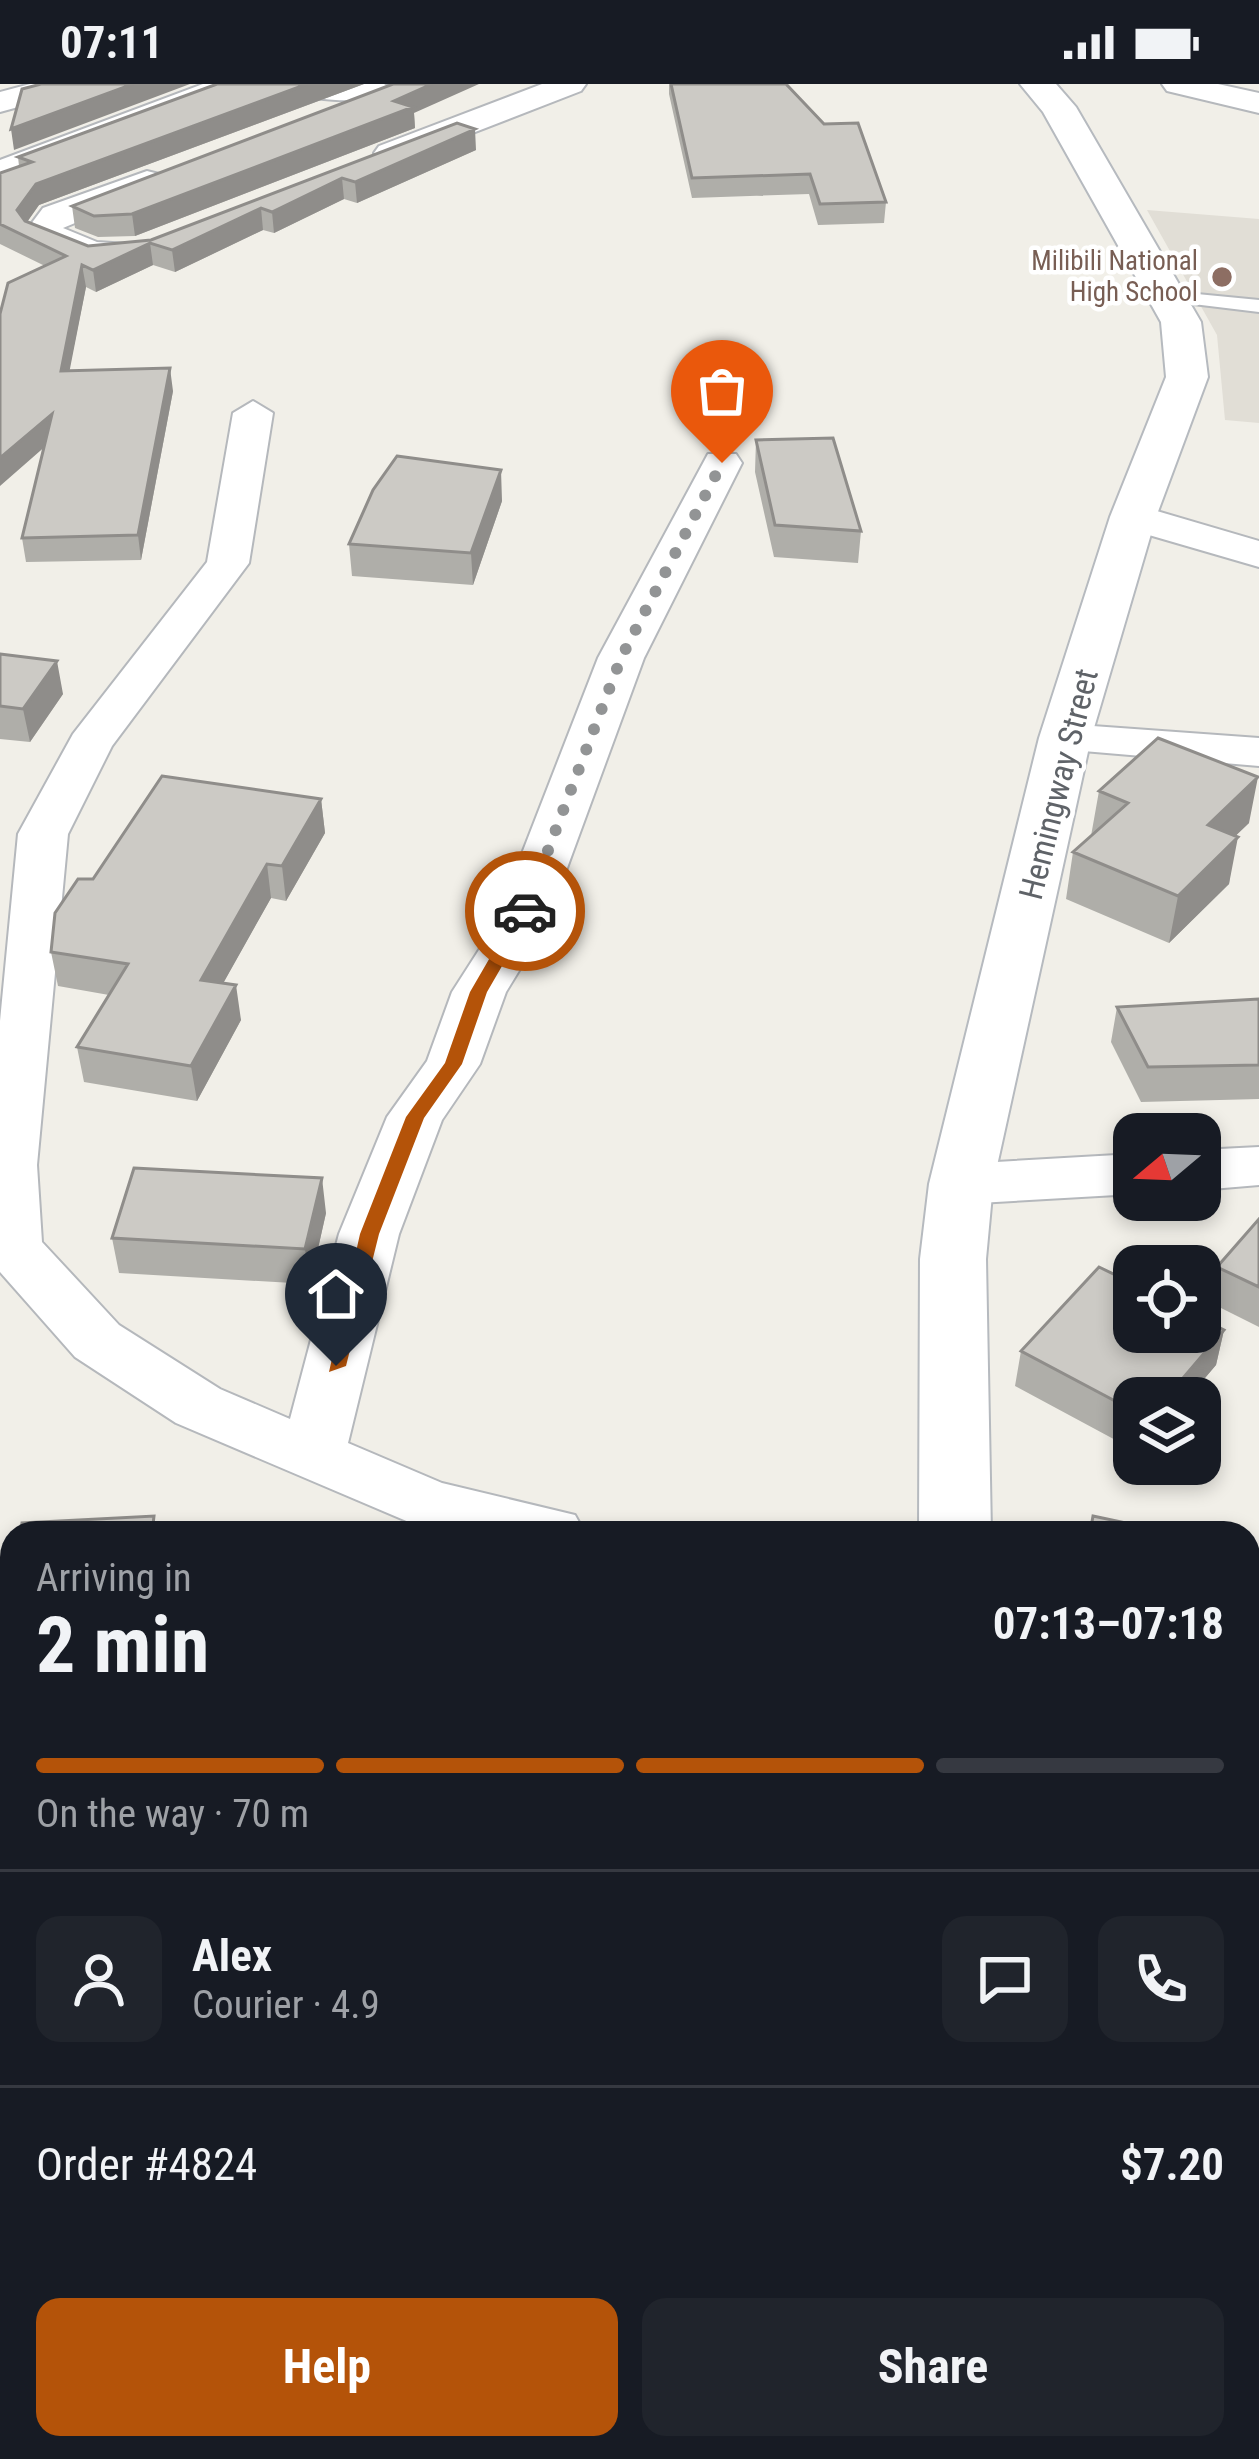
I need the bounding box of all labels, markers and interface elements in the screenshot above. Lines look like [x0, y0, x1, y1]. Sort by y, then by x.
text: 07:11 [60, 16, 163, 69]
place label: Milibili National High School [1031, 245, 1198, 308]
marker: Milibili National High School [1209, 264, 1235, 290]
pin [671, 340, 773, 463]
icon: bag [689, 358, 755, 424]
street label: Hemingway Street [1011, 665, 1106, 903]
courier [465, 851, 585, 971]
icon: car [492, 878, 558, 944]
north arrow [1113, 1113, 1221, 1221]
map controls [1113, 1113, 1221, 1485]
pin [285, 1243, 387, 1366]
button: locate [1113, 1245, 1221, 1353]
icon: home [303, 1261, 369, 1327]
button: layers [1113, 1377, 1221, 1485]
text: Arriving in [36, 1555, 192, 1601]
text: 07:13–07:18 [993, 1597, 1224, 1650]
text: 2 min [36, 1600, 209, 1691]
text: On the way · 70 m [36, 1791, 309, 1837]
button: person [36, 1916, 162, 2042]
button: chat [942, 1916, 1068, 2042]
button: phone [1098, 1916, 1224, 2042]
text: Alex [192, 1929, 272, 1982]
text: Courier · 4.9 [192, 1982, 380, 2028]
text: Order #4824 [36, 2138, 257, 2191]
text: $7.20 [1120, 2138, 1224, 2191]
button: Help [36, 2298, 618, 2436]
button: Share [642, 2298, 1224, 2436]

